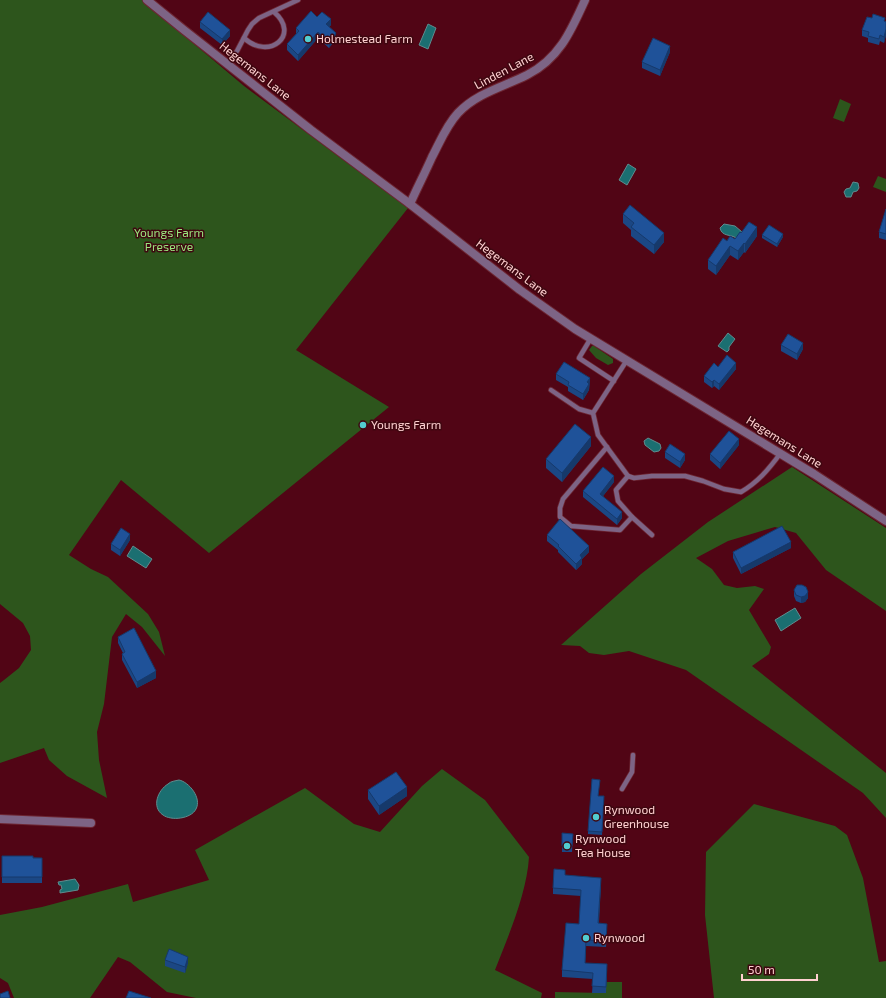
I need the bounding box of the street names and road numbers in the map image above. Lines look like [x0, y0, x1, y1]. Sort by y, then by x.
street label: Hegemans Lane [217, 38, 294, 102]
street label: Linden Lane [471, 49, 536, 92]
street label: Hegemans Lane [474, 236, 551, 299]
street label: Hegemans Lane [744, 412, 825, 470]

